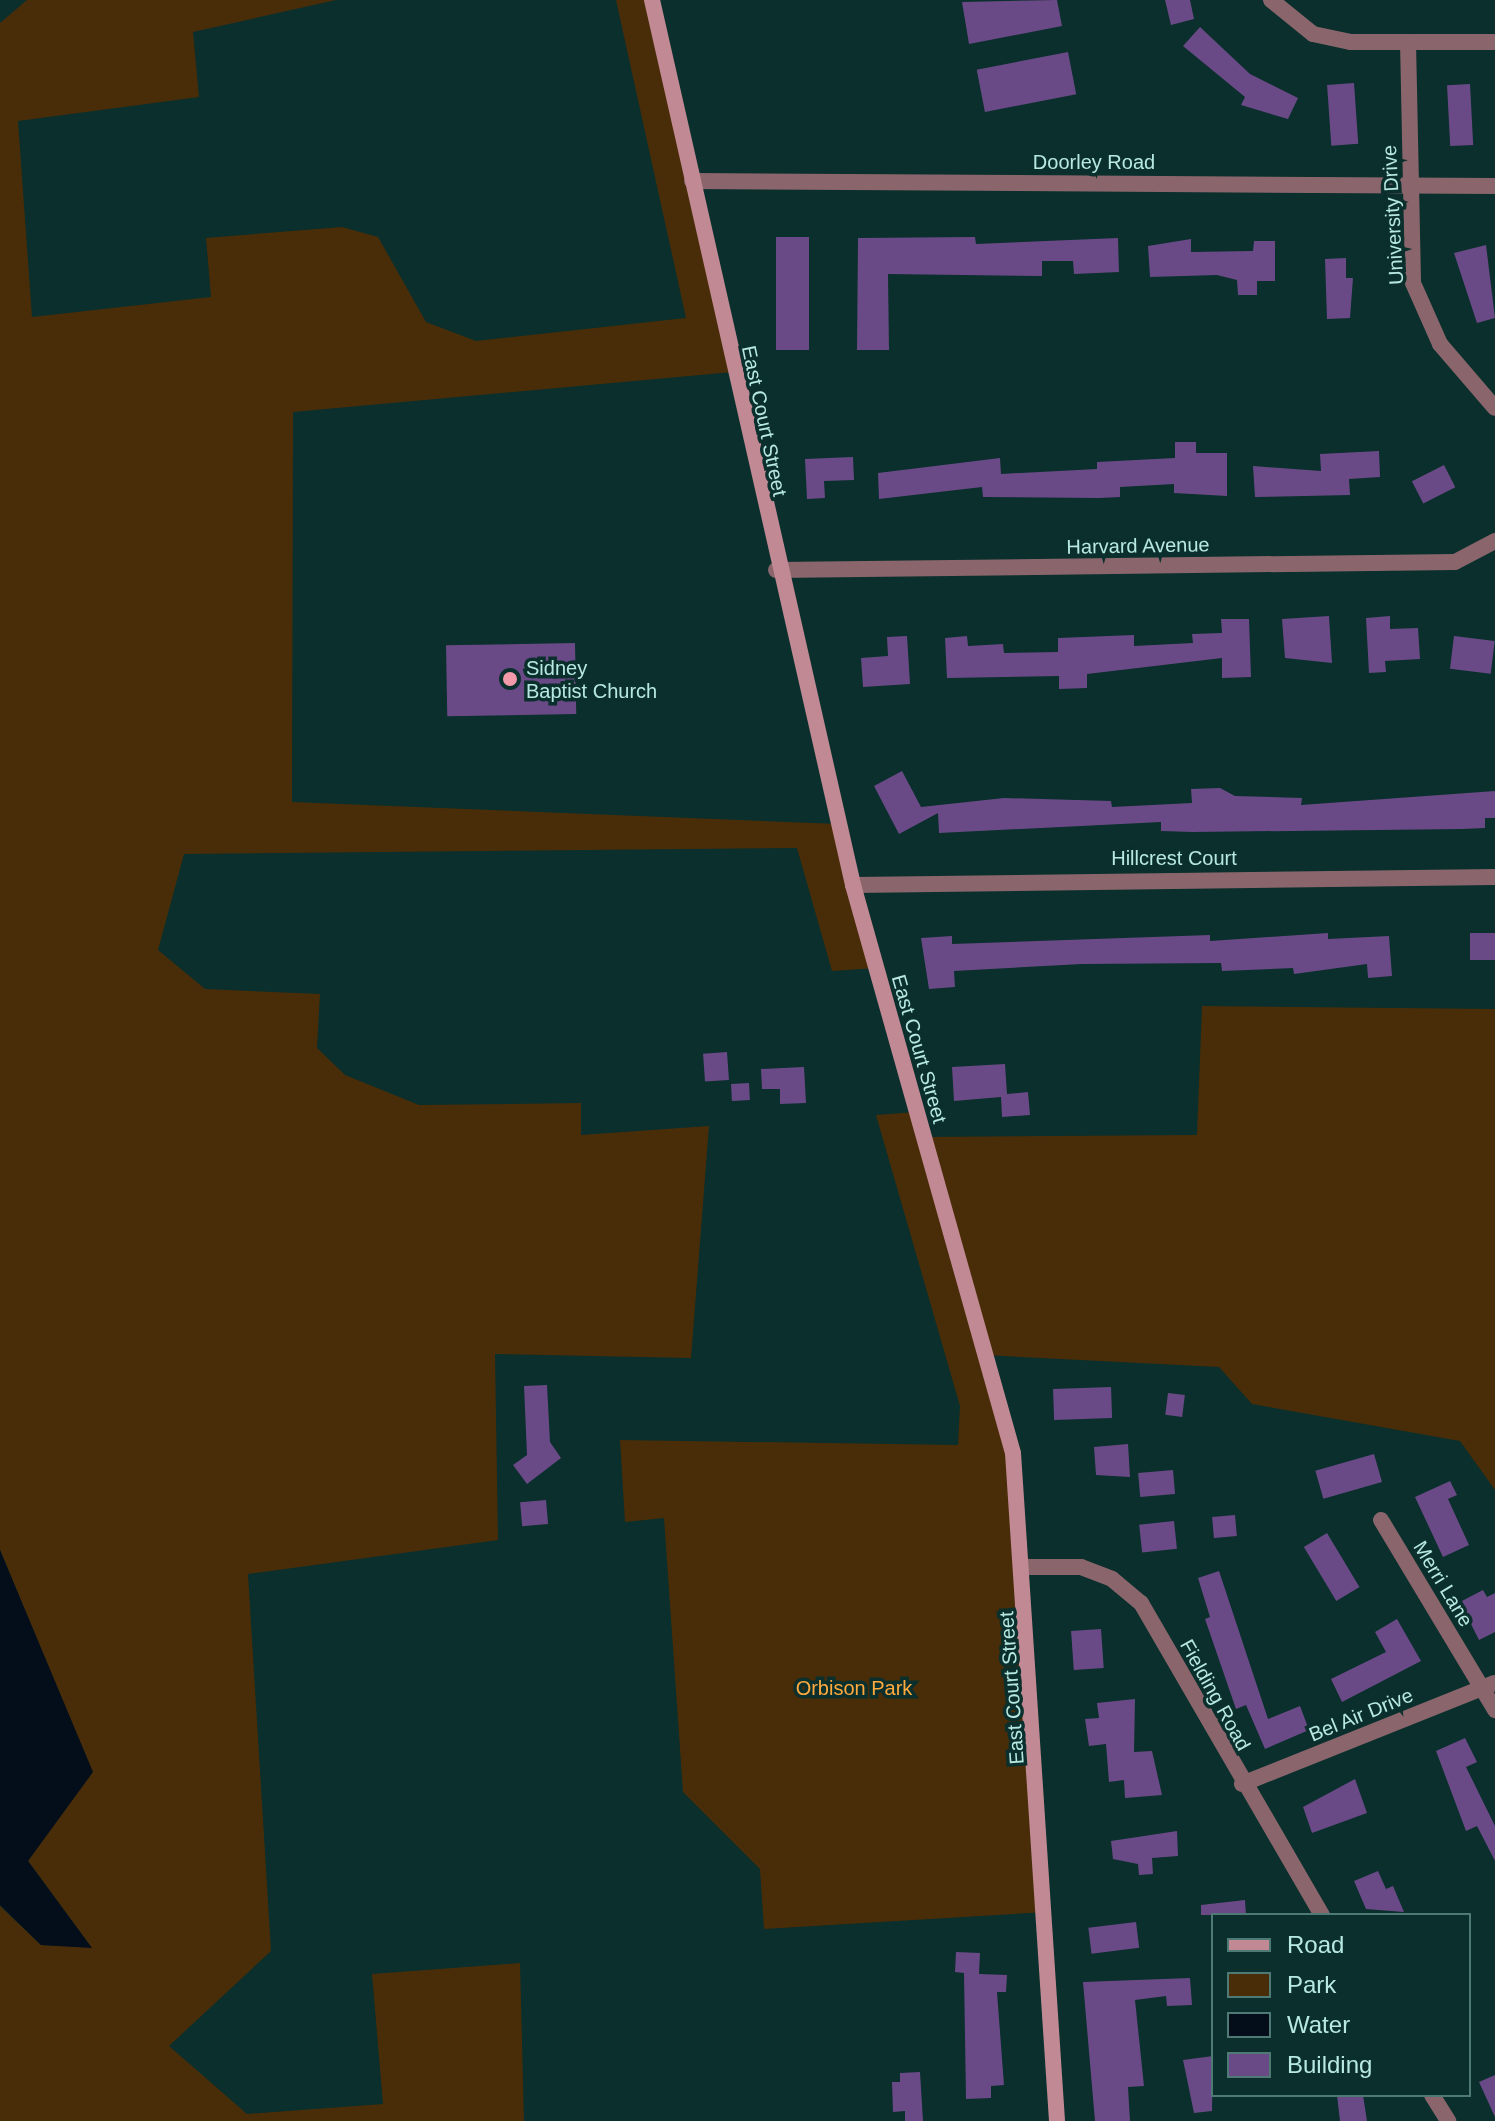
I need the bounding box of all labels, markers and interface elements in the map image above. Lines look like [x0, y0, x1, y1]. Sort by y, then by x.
street label: University Drive [1377, 144, 1409, 286]
street label: Doorley Road [1033, 150, 1155, 174]
street label: East Court Street [736, 343, 792, 499]
street label: Harvard Avenue [1066, 533, 1210, 559]
place label: Sidney Baptist Church [526, 656, 657, 703]
marker: Sidney Baptist Church [501, 670, 519, 688]
street label: Hillcrest Court [1111, 846, 1237, 870]
street label: East Court Street [886, 972, 952, 1126]
street label: Merri Lane [1408, 1537, 1478, 1631]
street label: East Court Street [995, 1611, 1029, 1765]
street label: Fielding Road [1175, 1635, 1255, 1755]
park label: Orbison Park [796, 1676, 912, 1700]
street label: Bel Air Drive [1305, 1683, 1417, 1747]
legend [1211, 1913, 1471, 2097]
text: Road [1287, 1931, 1344, 1958]
text: Park [1287, 1971, 1336, 1998]
text: Water [1287, 2011, 1350, 2038]
text: Building [1287, 2051, 1372, 2078]

